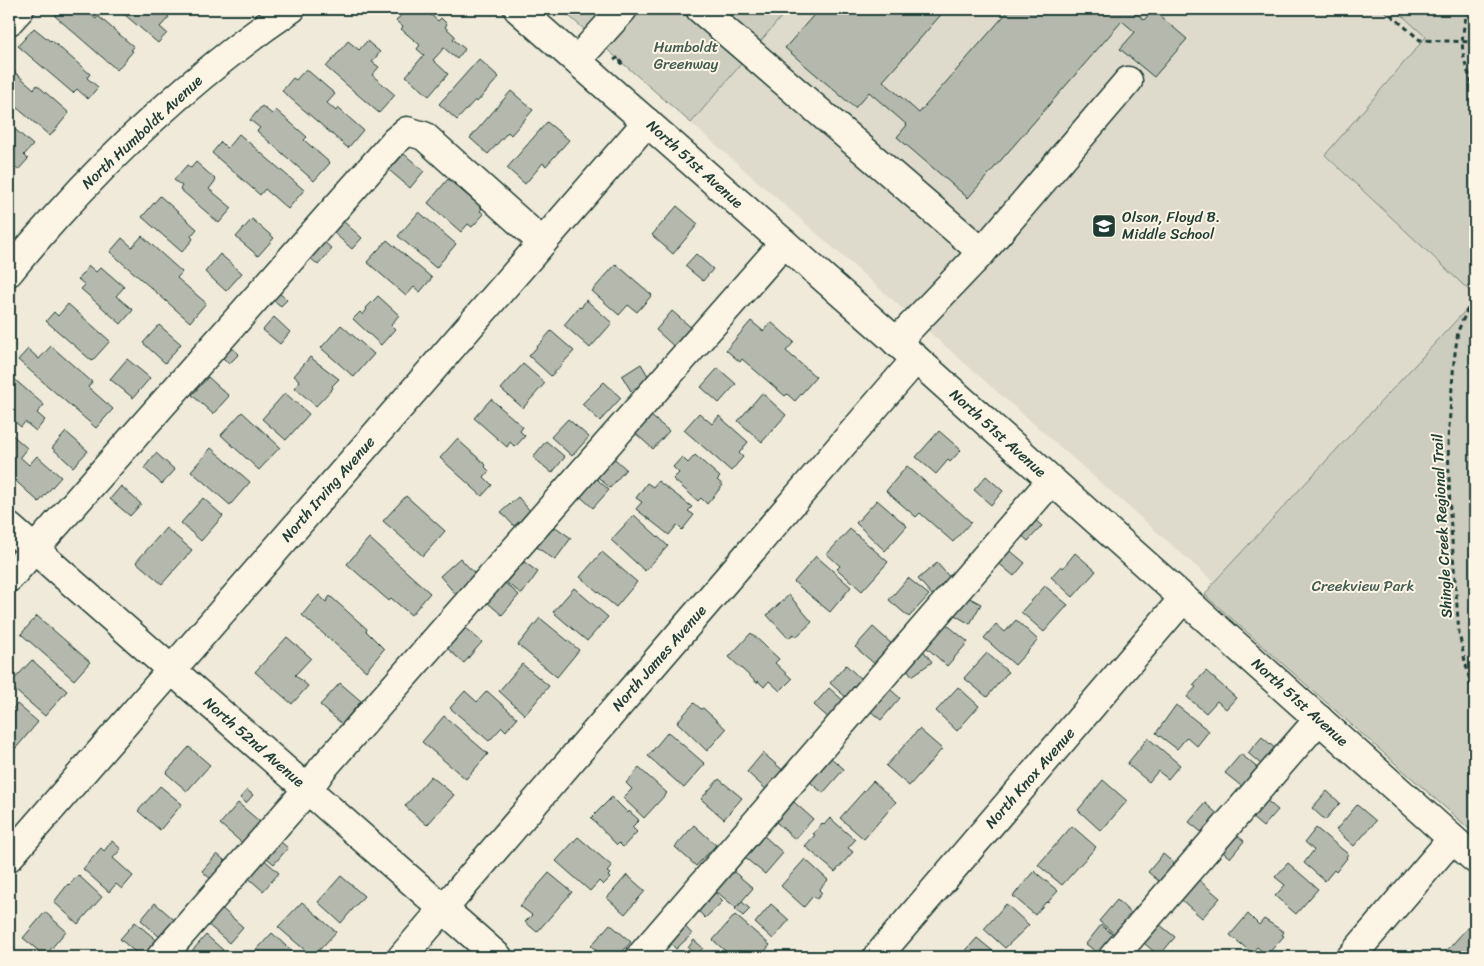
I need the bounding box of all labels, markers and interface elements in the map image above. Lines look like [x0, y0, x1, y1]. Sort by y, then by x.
park label: Humboldt Greenway [654, 34, 719, 77]
street label: North Humboldt Avenue [75, 68, 209, 196]
street label: North 51st Avenue [640, 113, 750, 215]
place label: Olson, Floyd B. Middle School [1122, 204, 1220, 247]
school or university icon: Olson, Floyd B. Middle School [1091, 213, 1117, 239]
street label: North 51st Avenue [943, 382, 1053, 484]
street label: North Irving Avenue [274, 430, 382, 548]
street label: Shingle Creek Regional Trail [1424, 433, 1460, 619]
park label: Creekview Park [1312, 573, 1414, 599]
street label: North James Avenue [605, 599, 713, 717]
street label: North 51st Avenue [1245, 651, 1355, 753]
street label: North 52nd Avenue [197, 690, 311, 794]
street label: North Knox Avenue [978, 721, 1082, 835]

